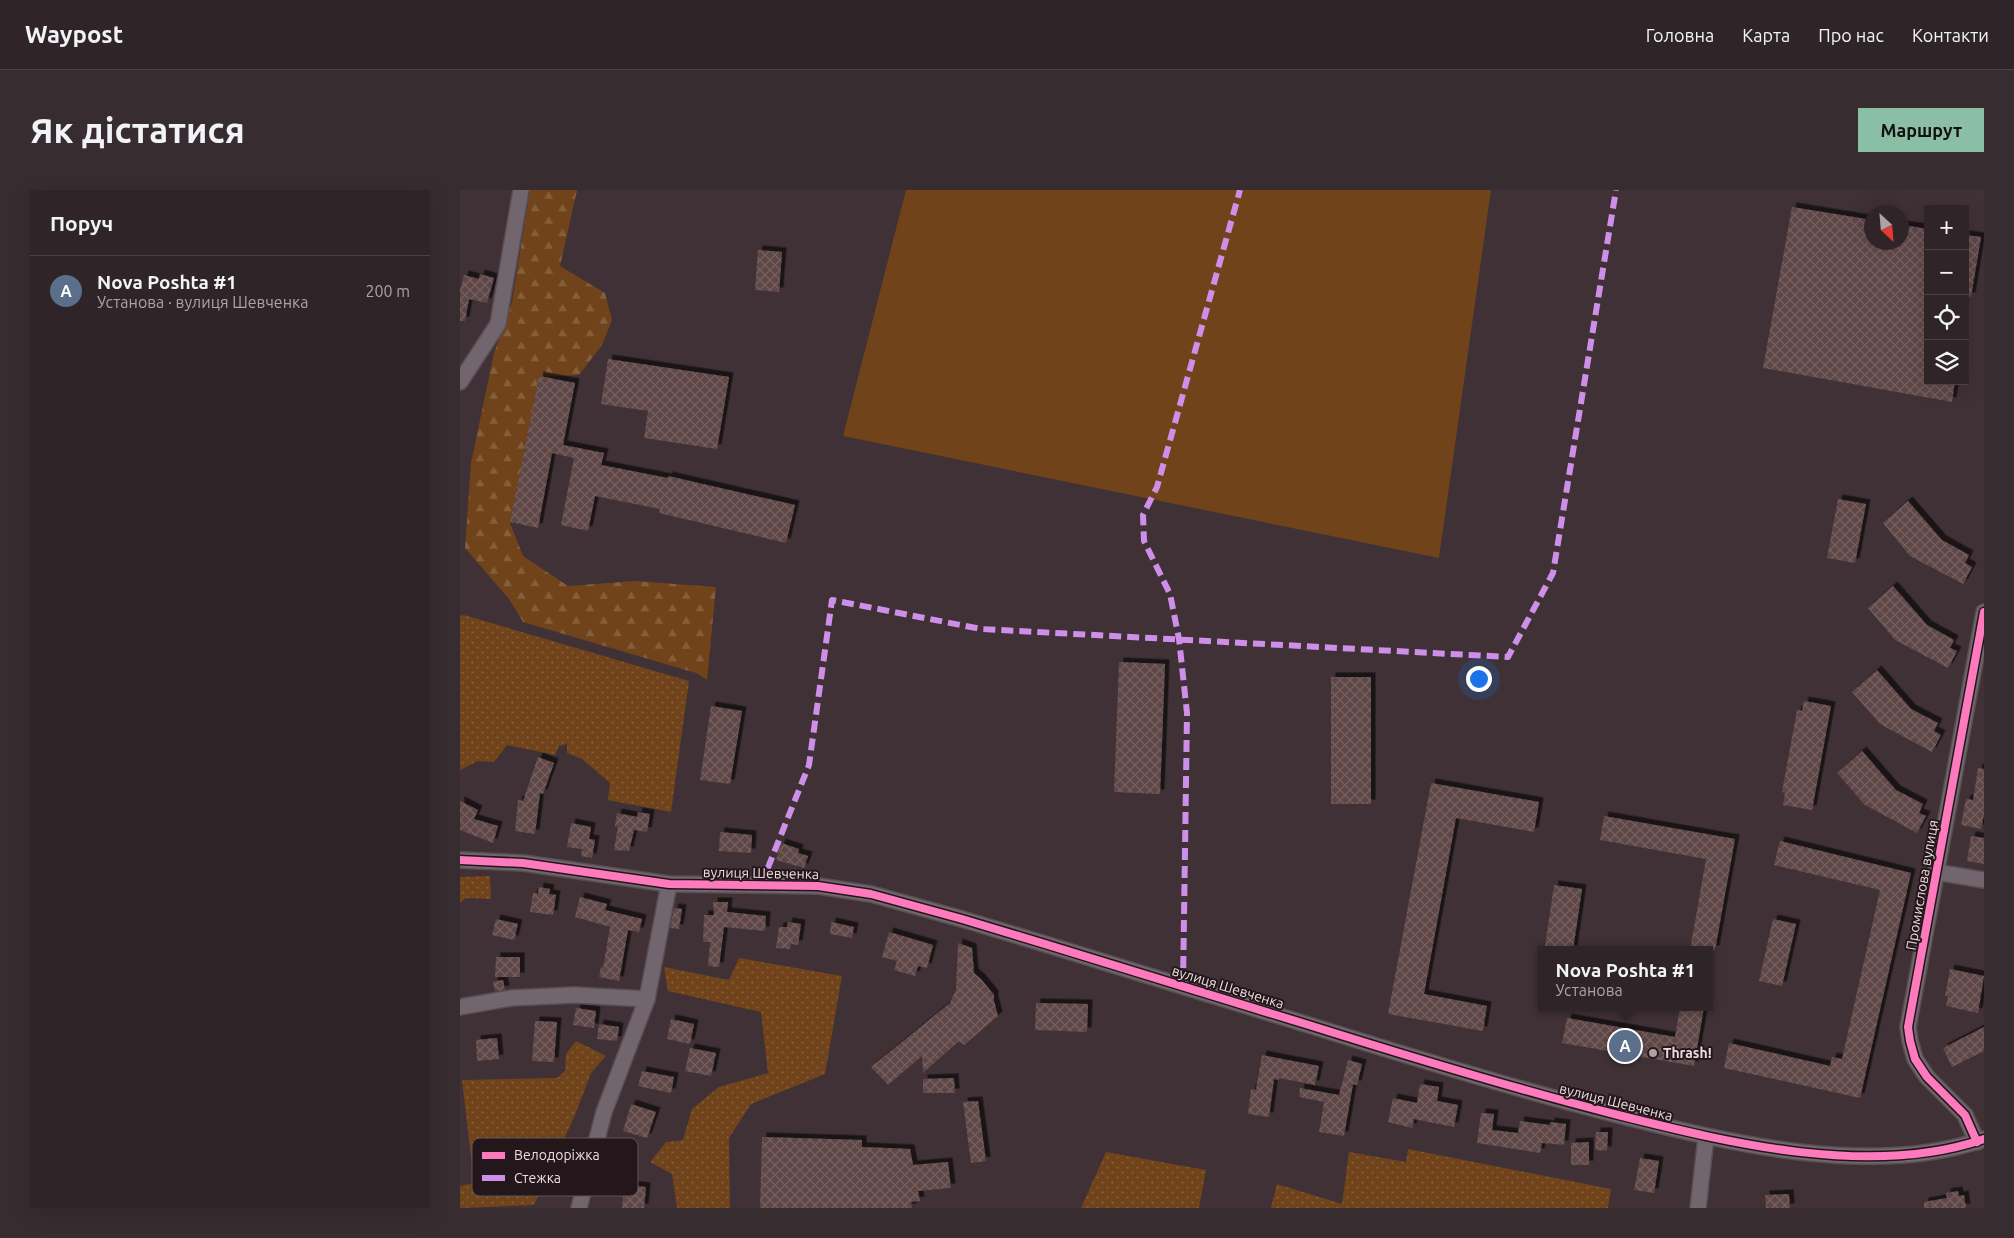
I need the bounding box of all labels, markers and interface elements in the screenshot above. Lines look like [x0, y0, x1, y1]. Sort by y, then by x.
text: Waypost [25, 21, 123, 48]
text: Головна [1646, 25, 1714, 45]
text: Карта [1742, 25, 1790, 45]
text: Про нас [1818, 25, 1884, 45]
text: Контакти [1912, 25, 1989, 45]
button: Маршрут [1858, 108, 1984, 152]
text: Як дістатися [30, 110, 245, 150]
north arrow [1864, 205, 1909, 250]
map controls [1924, 205, 1969, 385]
button: + [1924, 205, 1969, 250]
text: Поруч [50, 211, 113, 235]
button: − [1924, 250, 1969, 295]
text: Nova Poshta #1 [97, 271, 237, 293]
text: A [60, 282, 72, 300]
text: 200 m [365, 282, 410, 300]
text: Установа · вулиця Шевченка [97, 293, 308, 311]
button: locate [1924, 295, 1969, 340]
button: layers [1924, 340, 1969, 385]
your location [1466, 666, 1492, 692]
street label: Промислова вулиця [1903, 819, 1941, 951]
street label: вулиця Шевченка [703, 864, 819, 882]
popup [1538, 946, 1713, 1011]
text: Nova Poshta #1 [1555, 959, 1696, 981]
street label: вулиця Шевченка [1170, 962, 1286, 1012]
text: Установа [1555, 981, 1623, 999]
pin: A [1609, 1027, 1641, 1065]
place label: Thrash! [1663, 1045, 1712, 1061]
marker: Thrash! [1647, 1047, 1659, 1059]
street label: вулиця Шевченка [1558, 1080, 1674, 1124]
legend [472, 1138, 638, 1196]
text: Велодоріжка [514, 1147, 600, 1163]
text: Стежка [514, 1170, 561, 1186]

